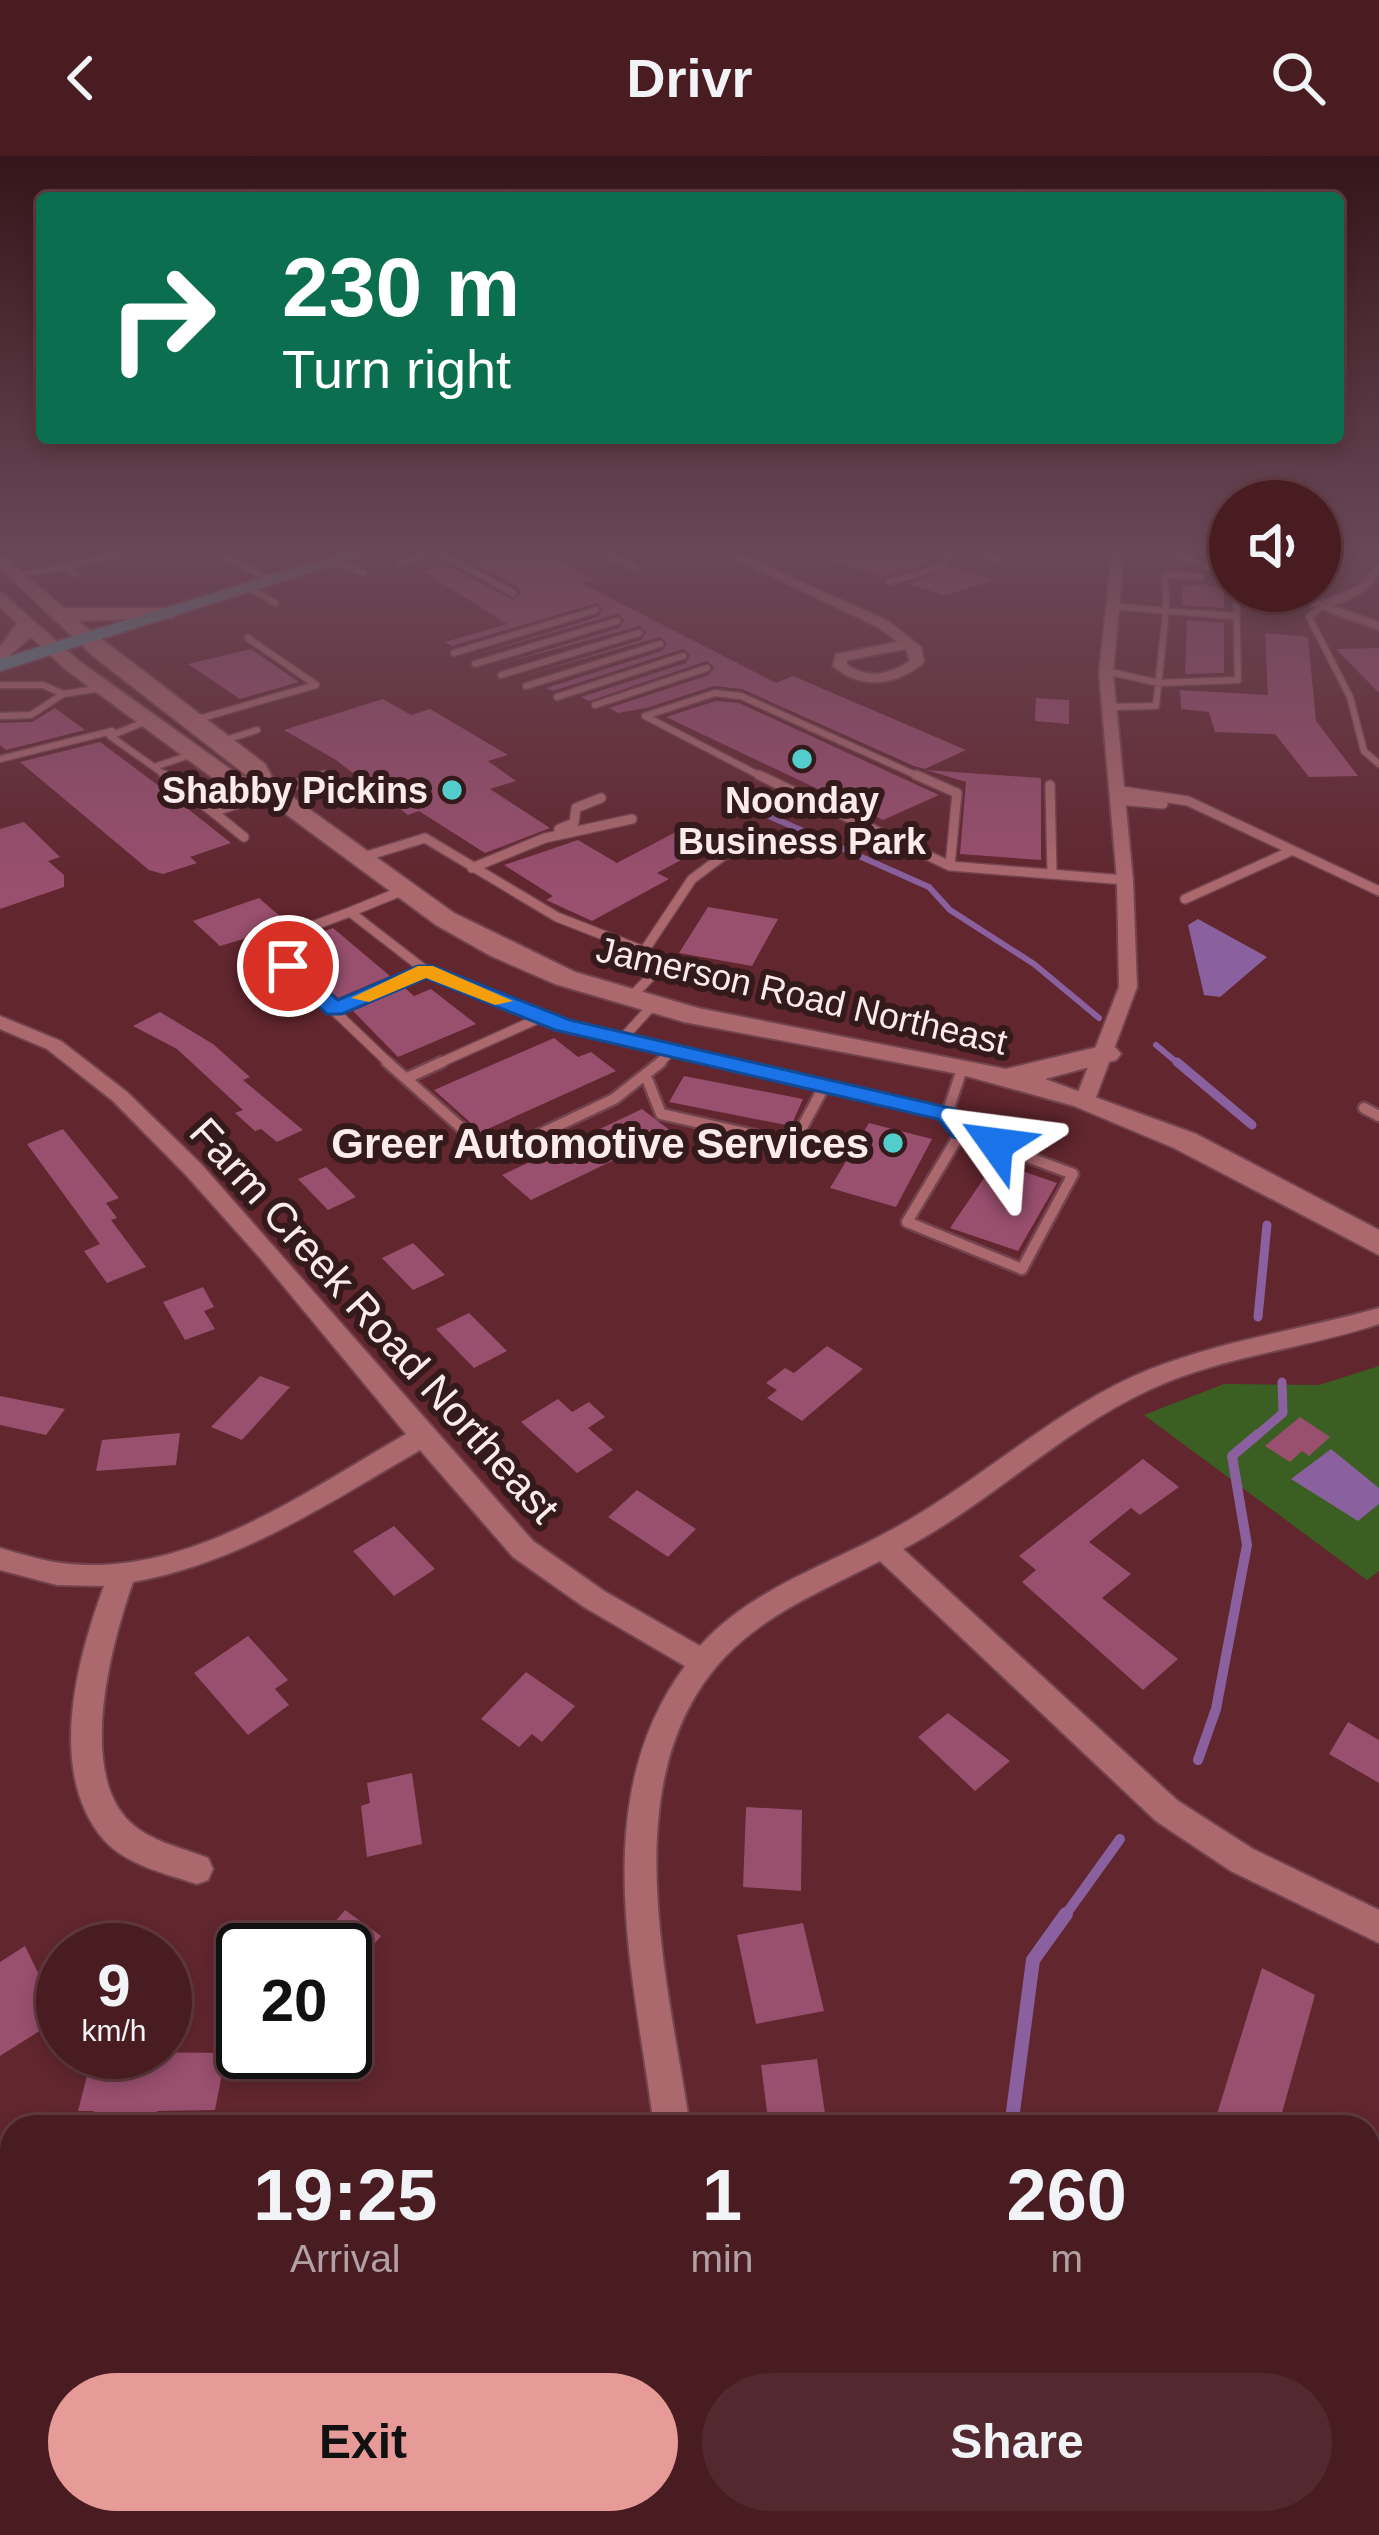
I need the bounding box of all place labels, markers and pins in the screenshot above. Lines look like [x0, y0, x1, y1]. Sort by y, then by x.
marker: Noonday Business Park [789, 746, 815, 772]
place label: Shabby Pickins [162, 770, 428, 811]
marker: Shabby Pickins [439, 777, 465, 803]
place label: Noonday Business Park [678, 780, 927, 862]
pin [237, 915, 339, 1017]
place label: Greer Automotive Services [331, 1120, 869, 1167]
marker: Greer Automotive Services [880, 1130, 906, 1156]

